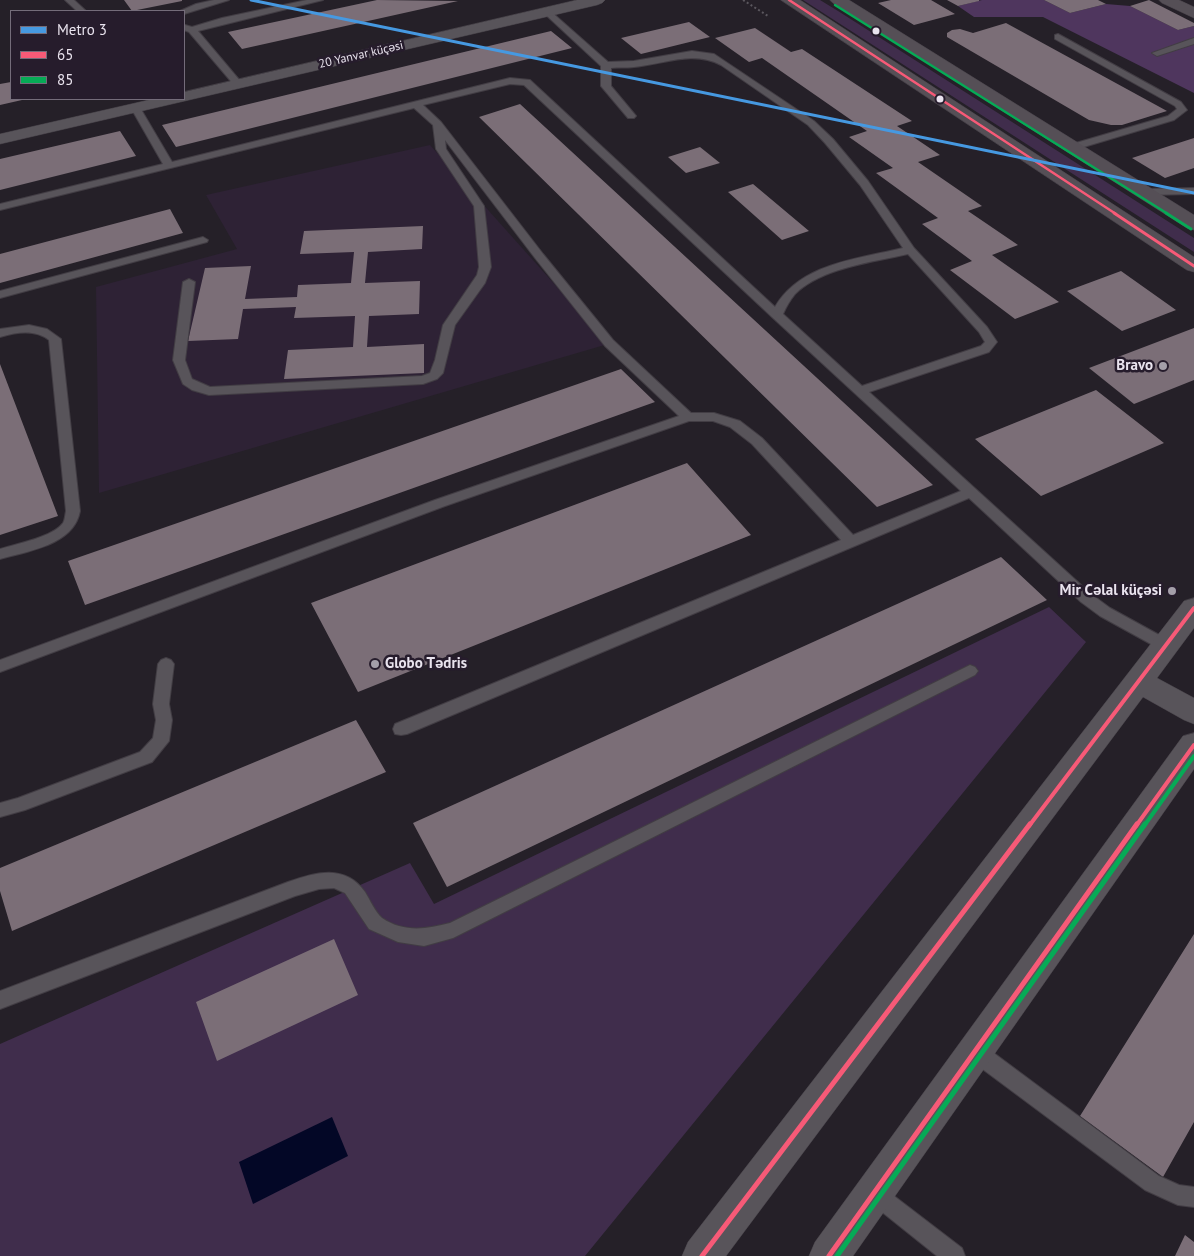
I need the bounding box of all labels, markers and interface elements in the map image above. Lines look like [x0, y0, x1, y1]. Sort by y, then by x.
legend [10, 10, 185, 100]
text: Metro 3 [57, 20, 107, 39]
unlabelled marker [871, 26, 881, 36]
street label: 20 Yanvar küçəsi [317, 38, 405, 72]
text: 65 [57, 45, 73, 64]
text: 85 [57, 70, 73, 89]
unlabelled marker [935, 94, 945, 104]
place label: Bravo [1116, 357, 1153, 375]
marker: Bravo [1157, 360, 1169, 372]
place label: Mir Cəlal küçəsi [1059, 582, 1162, 600]
marker: Mir Cəlal küçəsi [1166, 585, 1178, 597]
place label: Globo Tədris [385, 655, 467, 673]
marker: Globo Tədris [369, 658, 381, 670]

